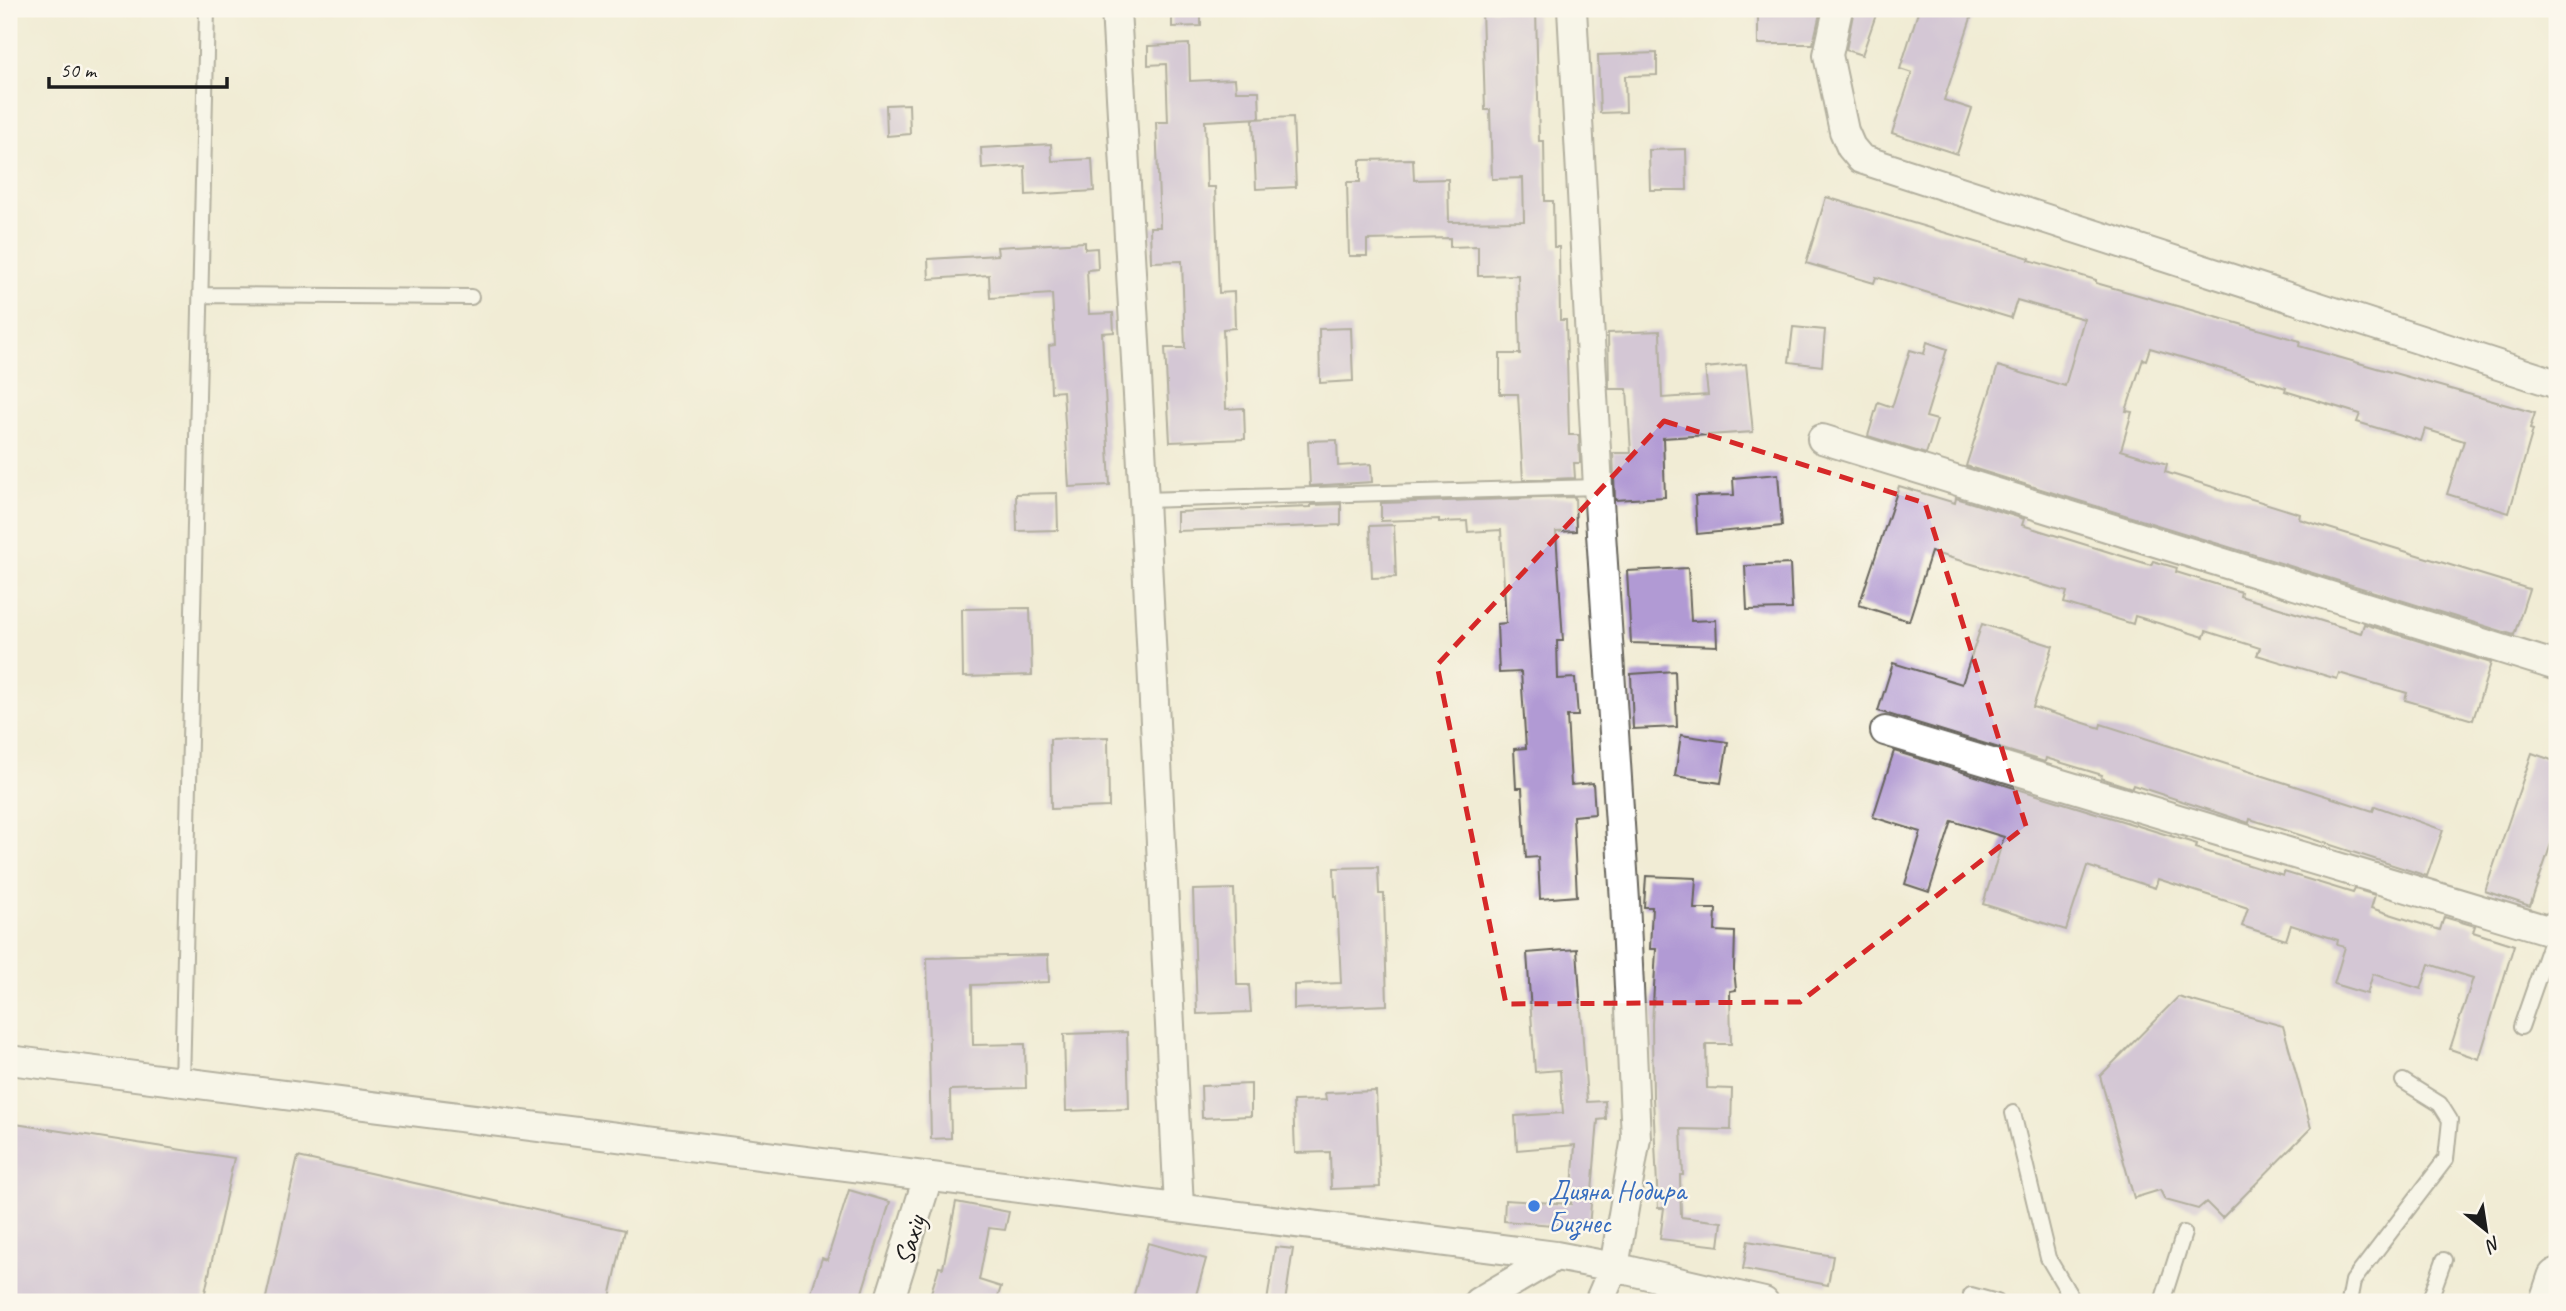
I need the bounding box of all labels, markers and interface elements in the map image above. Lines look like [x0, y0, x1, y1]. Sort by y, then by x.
scale bar [49, 46, 228, 90]
text: 50 m [60, 57, 98, 83]
place label: Дияна Нодира Бизнес [1548, 1173, 1688, 1241]
north arrow [2450, 1196, 2520, 1266]
marker: Дияна Нодира Бизнес [1526, 1198, 1542, 1214]
street label: Saxiy [885, 1209, 934, 1269]
text: N [2480, 1231, 2505, 1259]

